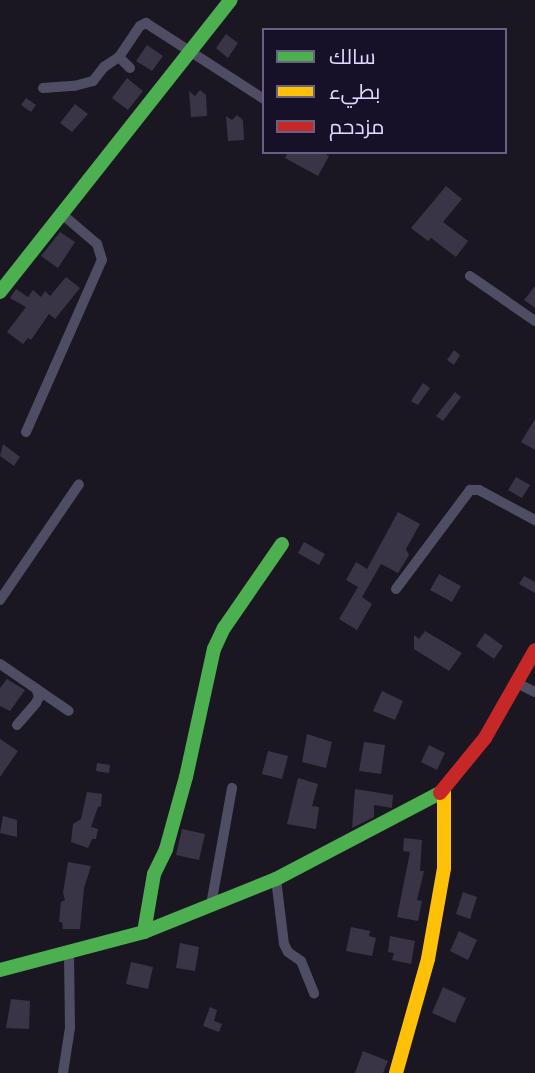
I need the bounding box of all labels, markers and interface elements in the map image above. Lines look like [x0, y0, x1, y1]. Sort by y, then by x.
legend [262, 28, 507, 154]
text: سالك [329, 42, 376, 70]
text: بطيء [329, 77, 380, 105]
text: مزدحم [329, 112, 384, 140]

